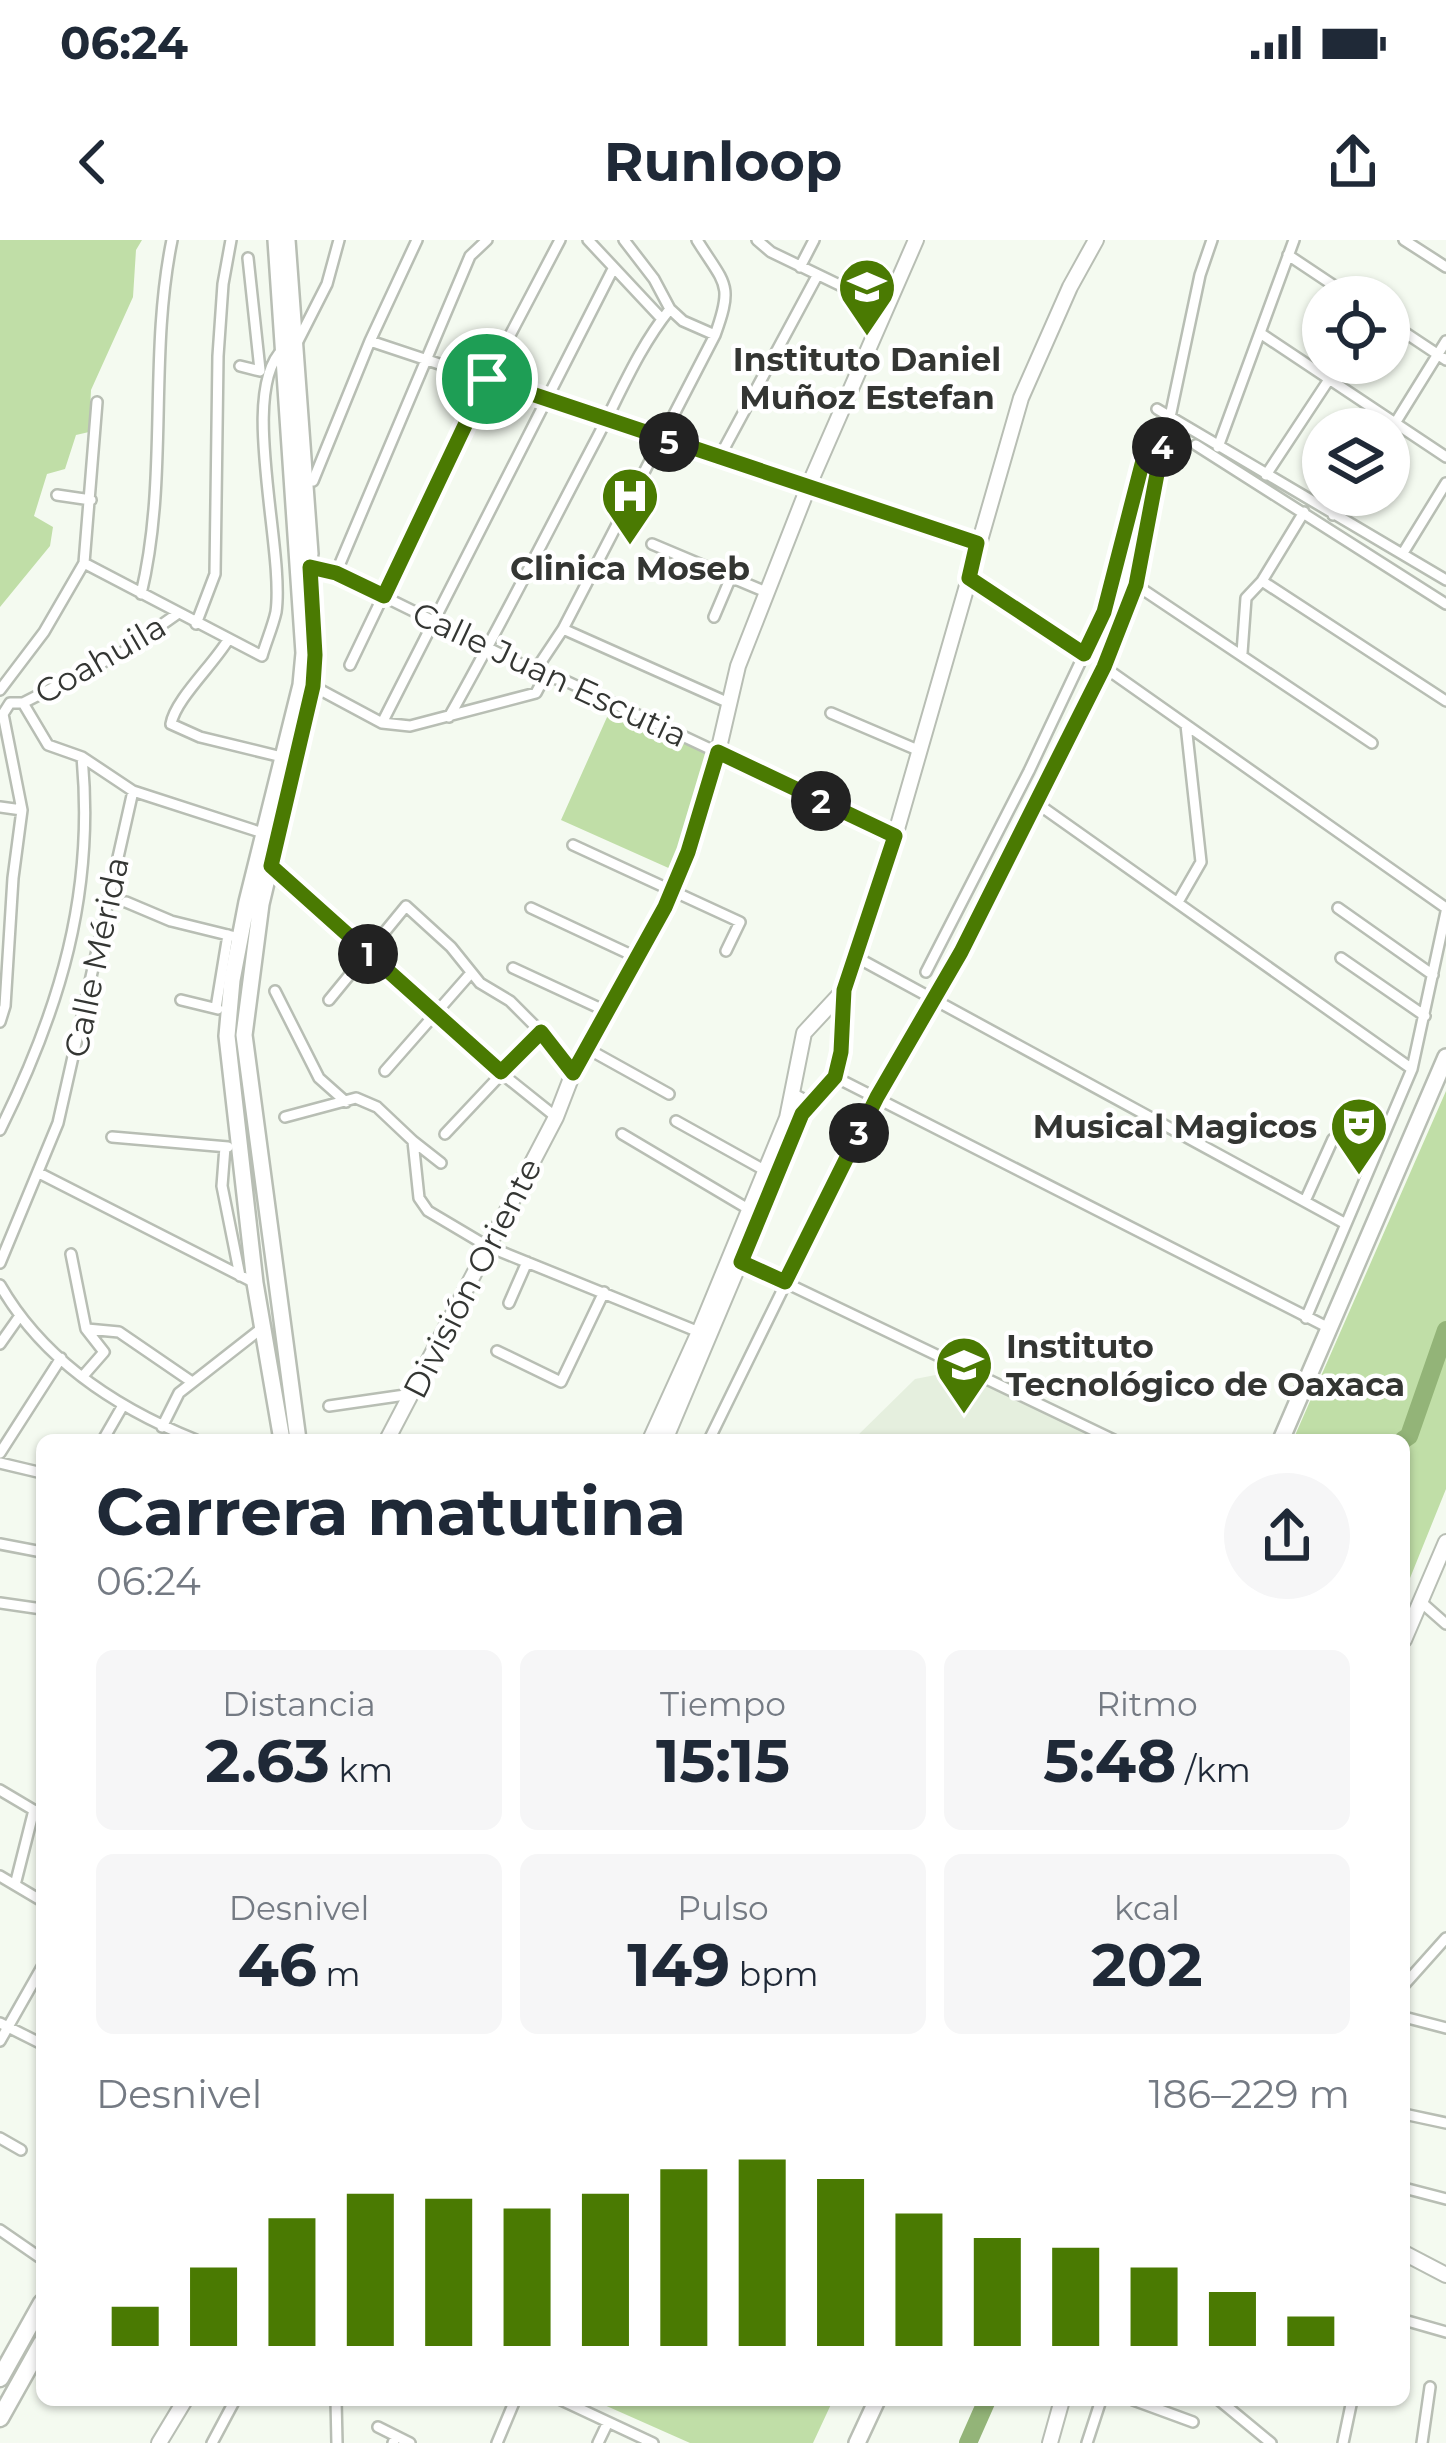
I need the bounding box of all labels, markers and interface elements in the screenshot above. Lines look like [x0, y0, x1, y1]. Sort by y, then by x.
text: 06:24 [60, 15, 188, 70]
icon: back [60, 129, 126, 195]
text: Runloop [604, 129, 842, 195]
icon: share [1320, 129, 1386, 195]
school or university icon: Instituto Daniel Muñoz Estefan [836, 256, 898, 338]
map controls [1302, 276, 1410, 516]
button: locate [1302, 276, 1410, 384]
pin [436, 328, 538, 430]
place label: Instituto Daniel Muñoz Estefan [733, 339, 1001, 417]
icon: arrive [454, 346, 520, 412]
button: layers [1302, 408, 1410, 516]
pin: 5 [639, 412, 699, 472]
pin: 4 [1132, 417, 1192, 477]
text: 5 [659, 422, 679, 462]
text: 4 [1151, 427, 1173, 467]
hospital icon: Clinica Moseb [599, 465, 661, 547]
place label: Clinica Moseb [510, 548, 750, 588]
street label: Calle Juan Escutia [406, 593, 694, 755]
street label: Coahuila [27, 606, 173, 712]
pin: 2 [791, 771, 851, 831]
text: 2 [811, 781, 831, 821]
street label: Calle Mérida [55, 853, 137, 1061]
pin: 1 [338, 924, 398, 984]
text: 1 [362, 934, 374, 974]
theatre icon: Musical Magicos [1328, 1095, 1390, 1177]
pin: 3 [829, 1103, 889, 1163]
place label: Musical Magicos [1033, 1106, 1317, 1146]
text: 3 [849, 1113, 869, 1153]
street label: División Oriente [394, 1151, 550, 1405]
place label: Instituto Tecnológico de Oaxaca [1006, 1326, 1405, 1404]
school or university icon: Instituto Tecnológico de Oaxaca [933, 1334, 995, 1416]
text: Carrera matutina [96, 1471, 686, 1552]
button: share [1224, 1473, 1350, 1599]
text: 06:24 [96, 1557, 201, 1605]
text: Distancia [222, 1684, 376, 1724]
text: Tiempo [660, 1684, 786, 1724]
text: Ritmo [1096, 1684, 1198, 1724]
text: 2.63 [205, 1724, 330, 1797]
text: 15:15 [656, 1724, 790, 1797]
text: 5:48 [1043, 1724, 1176, 1797]
text: km [330, 1750, 393, 1790]
text: /km [1176, 1750, 1251, 1790]
text: Desnivel [229, 1888, 369, 1928]
text: Pulso [677, 1888, 769, 1928]
text: kcal [1114, 1888, 1180, 1928]
text: 46 [237, 1928, 317, 2001]
text: 149 [627, 1928, 730, 2001]
text: 202 [1091, 1928, 1203, 2001]
text: m [317, 1954, 361, 1994]
text: bpm [730, 1954, 819, 1994]
text: Desnivel [96, 2070, 262, 2118]
text: 186–229 m [1148, 2070, 1350, 2118]

